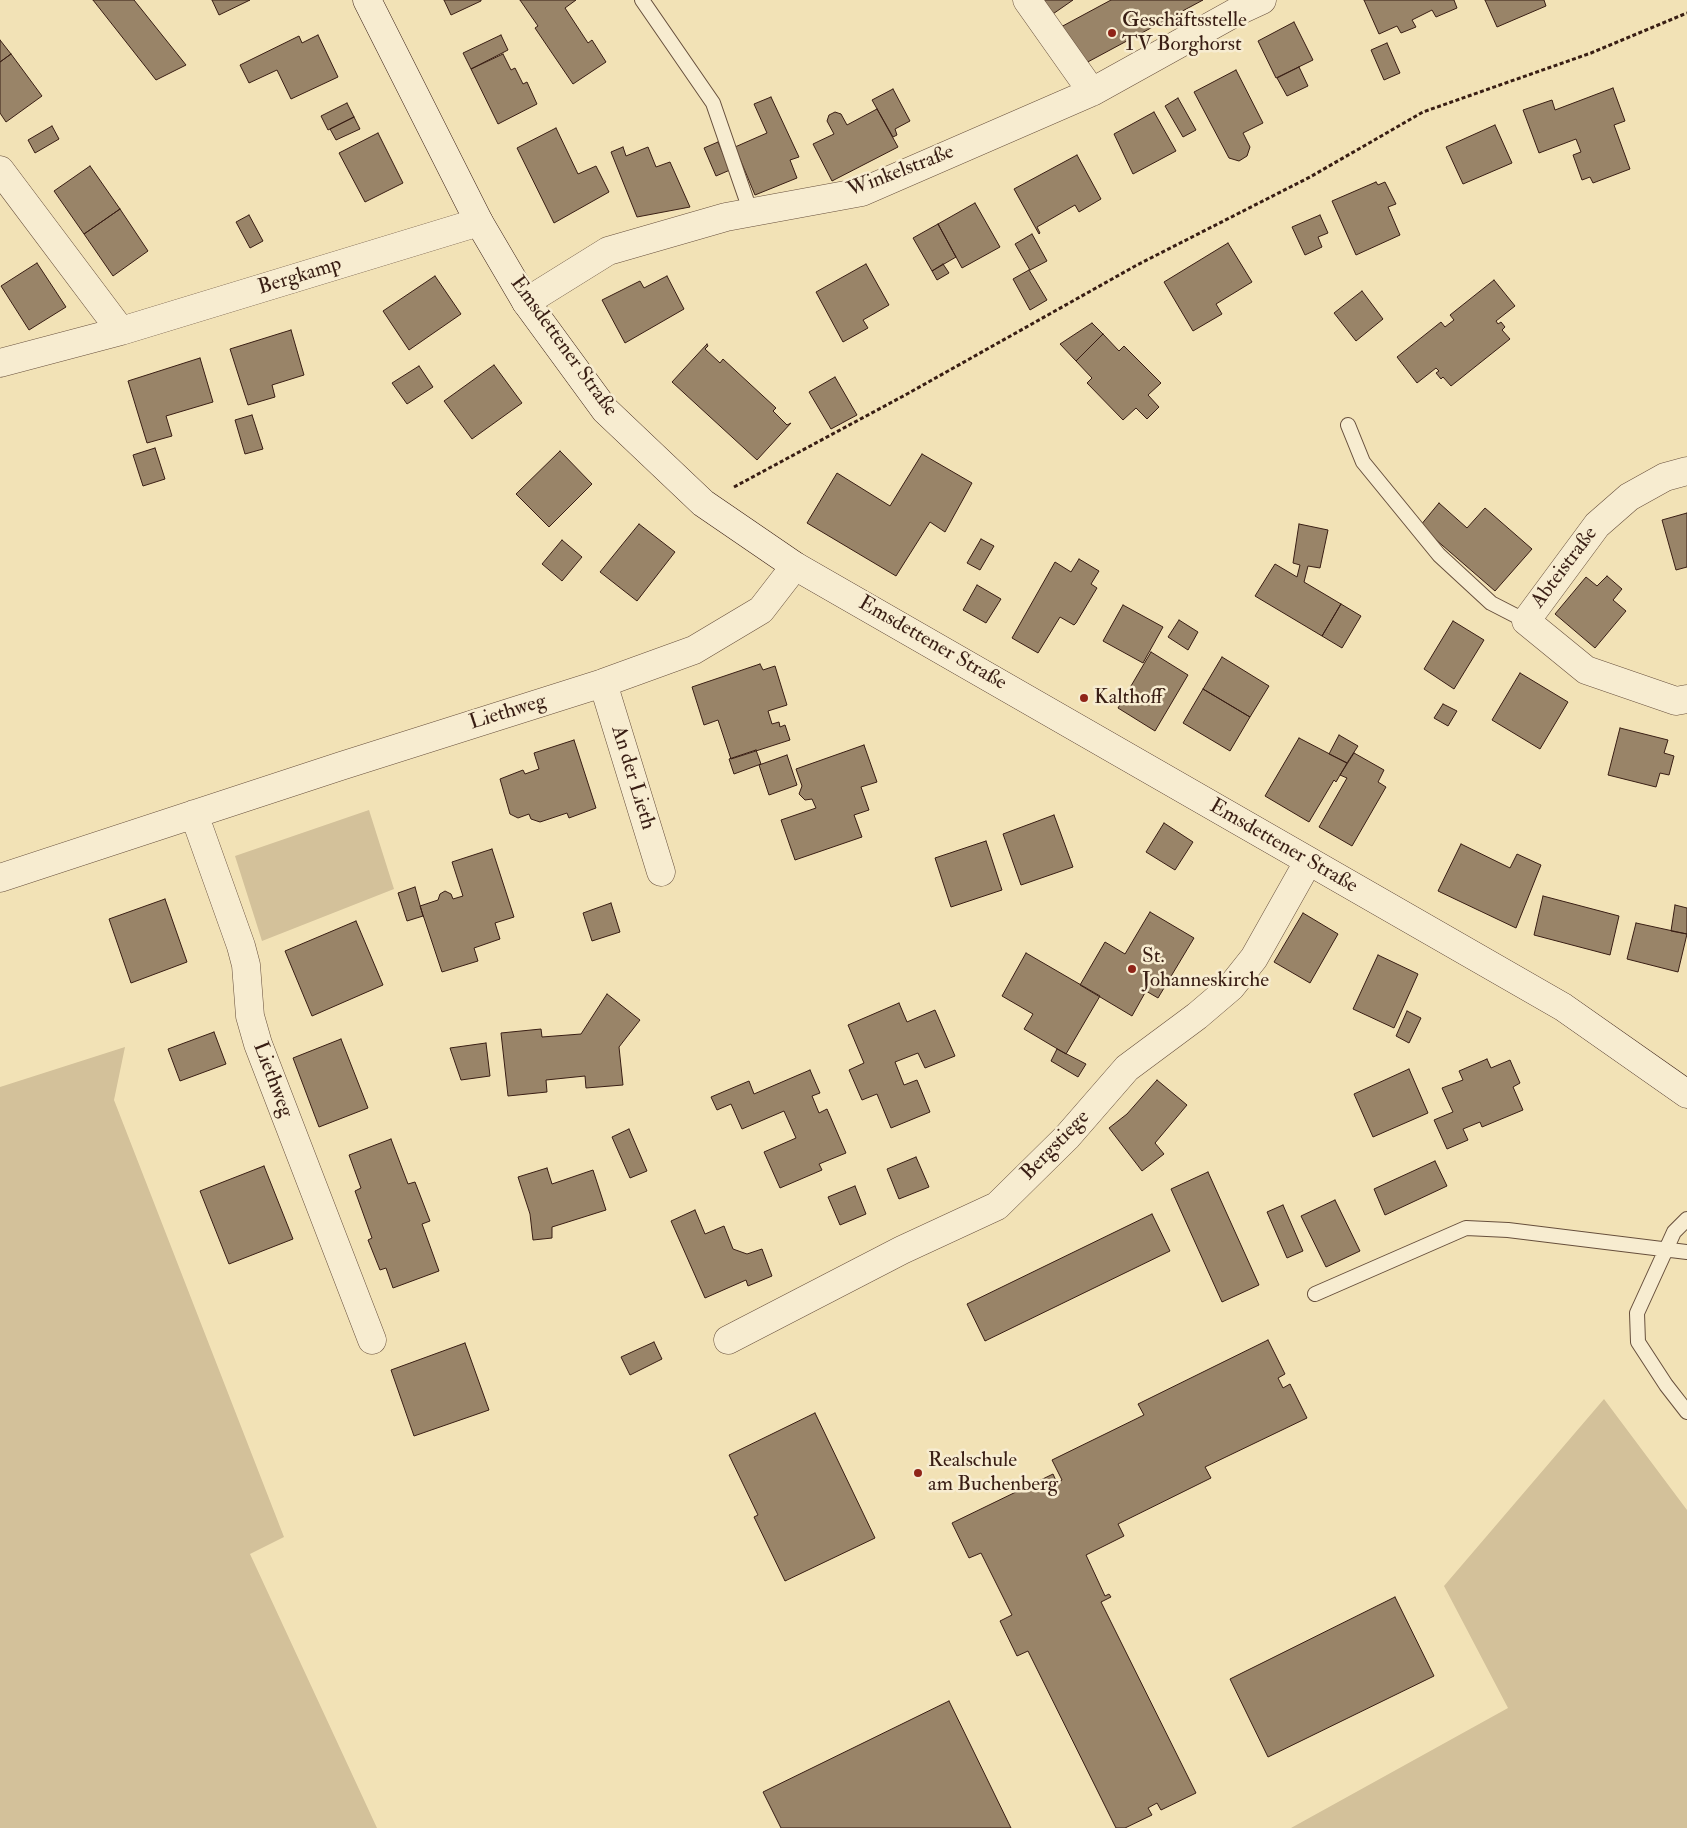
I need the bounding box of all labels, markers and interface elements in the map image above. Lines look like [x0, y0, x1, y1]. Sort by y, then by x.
place label: Geschäftsstelle TV Borghorst [1122, 8, 1247, 58]
marker: Geschäftsstelle TV Borghorst [1106, 27, 1118, 39]
street label: Winkelstraße [844, 140, 958, 204]
street label: Bergkamp [255, 252, 345, 302]
street label: Emsdettener Straße [504, 272, 622, 422]
street label: Abteistraße [1526, 522, 1604, 614]
street label: Emsdettener Straße [853, 591, 1011, 697]
place label: Kalthoff [1094, 685, 1162, 711]
street label: Liethweg [467, 689, 549, 737]
marker: Kalthoff [1078, 692, 1090, 704]
street label: An der Lieth [604, 723, 660, 833]
street label: Emsdettener Straße [1204, 794, 1362, 900]
place label: St. Johanneskirche [1142, 944, 1269, 994]
marker: St. Johanneskirche [1126, 963, 1138, 975]
street label: Liethweg [246, 1039, 298, 1121]
street label: Bergstiege [1016, 1106, 1096, 1186]
place label: Realschule am Buchenberg [928, 1448, 1058, 1498]
marker: Realschule am Buchenberg [912, 1467, 924, 1479]

